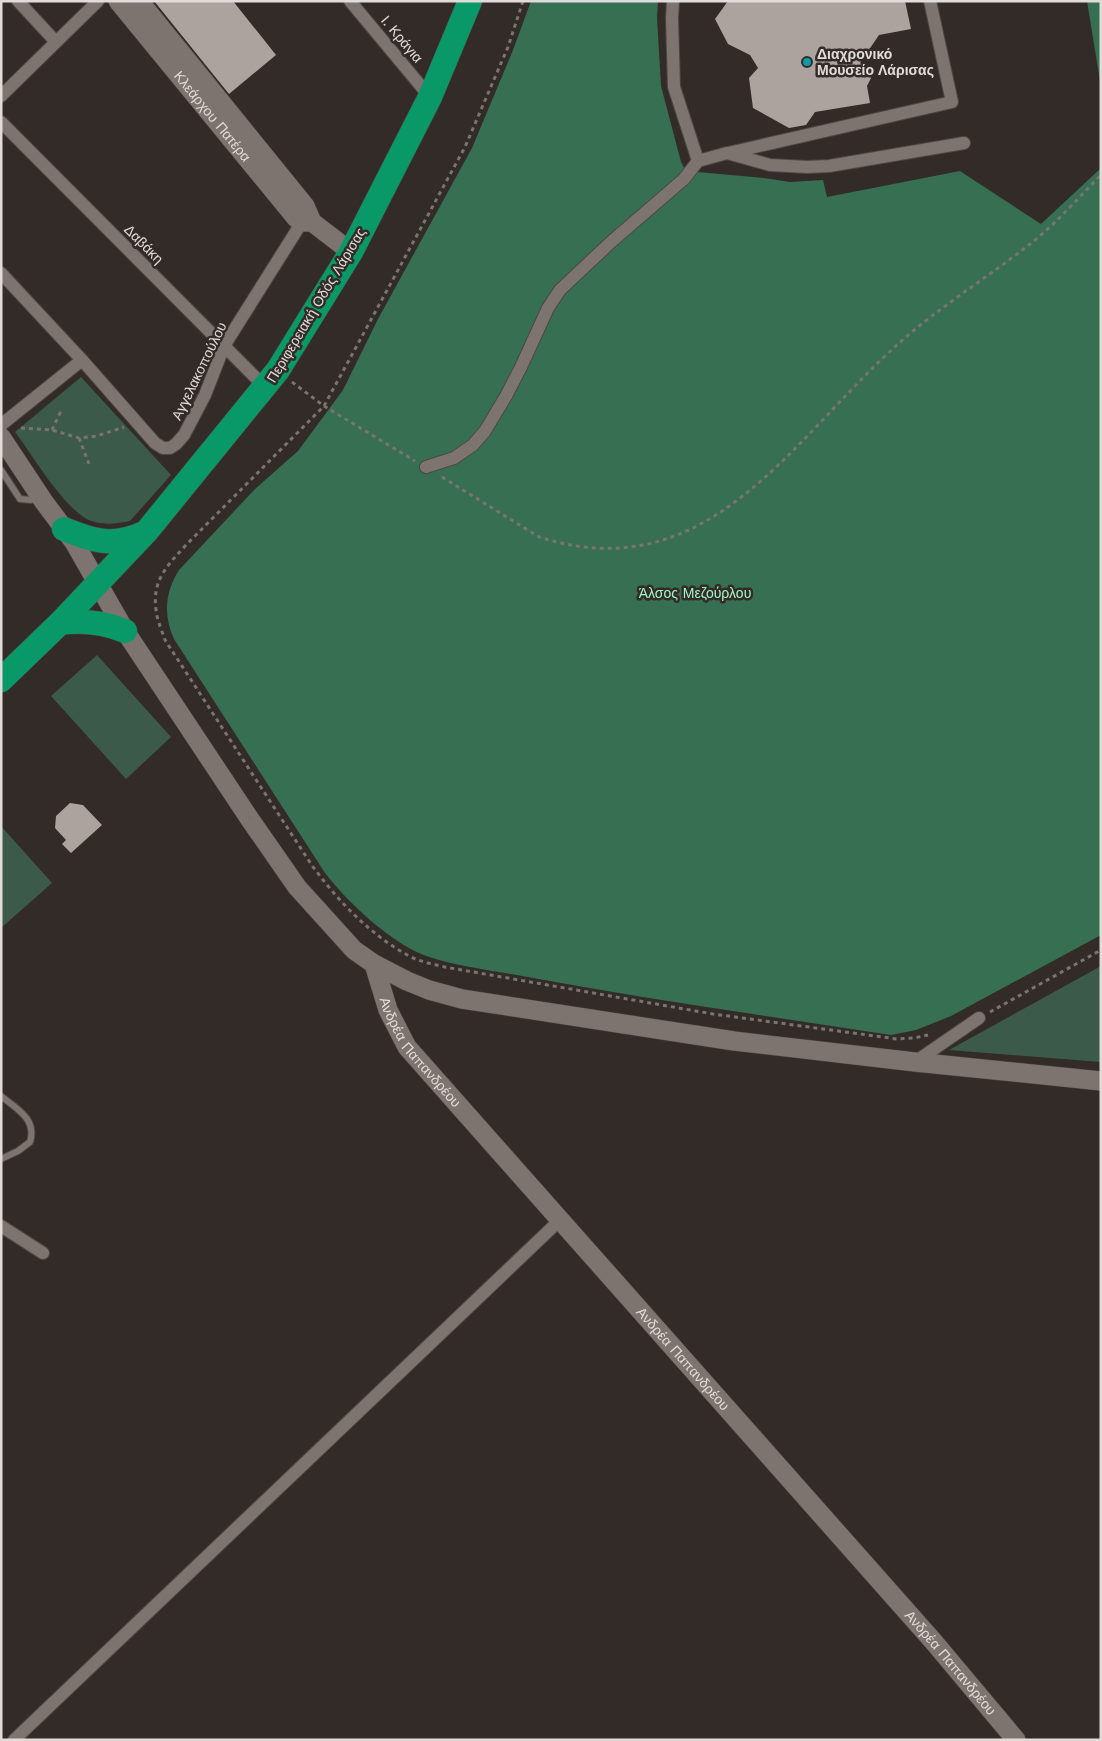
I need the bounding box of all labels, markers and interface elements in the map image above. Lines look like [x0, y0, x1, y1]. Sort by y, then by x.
street label: Ι. Κράγια [378, 12, 426, 66]
place label: Διαχρονικό Μουσείο Λάρισας [817, 46, 934, 78]
marker: Διαχρονικό Μουσείο Λάρισας [801, 56, 813, 68]
street label: Κλεάρχου Πατέρα [171, 68, 254, 165]
street label: Δαβάκη [121, 221, 167, 267]
street label: Περιφερειακή Οδός Λάρισας [263, 225, 369, 385]
street label: Αγγελακοπούλου [168, 319, 230, 423]
park label: Άλσος Μεζούρλου [639, 585, 751, 601]
street label: Ανδρέα Παπανδρέου [377, 995, 464, 1110]
street label: Ανδρέα Παπανδρέου [633, 1304, 733, 1413]
street label: Ανδρέα Παπανδρέου [902, 1607, 999, 1718]

